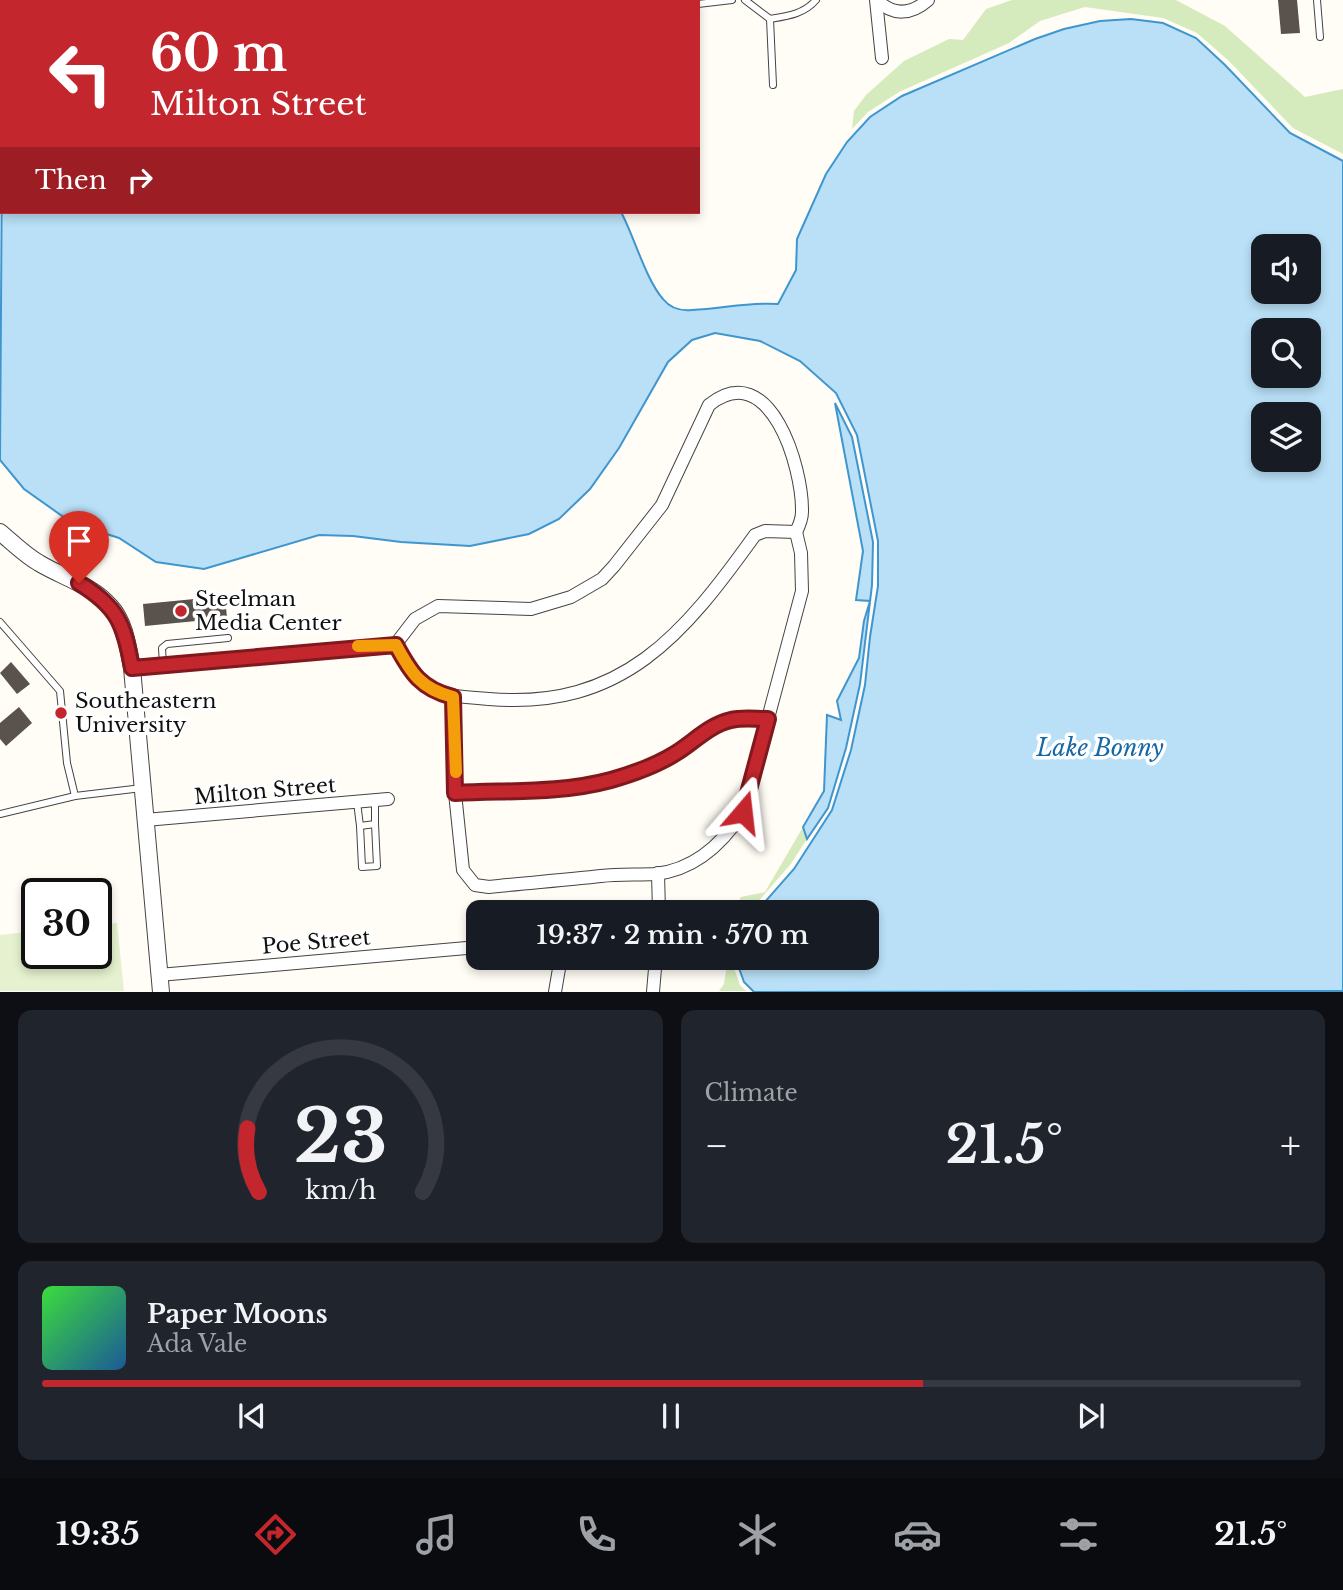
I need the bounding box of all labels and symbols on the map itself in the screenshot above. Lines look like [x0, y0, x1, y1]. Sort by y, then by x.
pin [49, 511, 109, 583]
place label: Steelman Media Center [195, 586, 342, 636]
marker: Steelman Media Center [173, 603, 189, 619]
place label: Southeastern University [75, 688, 216, 738]
marker: Southeastern University [53, 705, 69, 721]
water label: Lake Bonny [1035, 734, 1164, 762]
street label: Milton Street [193, 772, 337, 810]
position arrow [706, 775, 780, 849]
speed limit sign: 30 [21, 878, 112, 969]
street label: Poe Street [261, 924, 371, 960]

